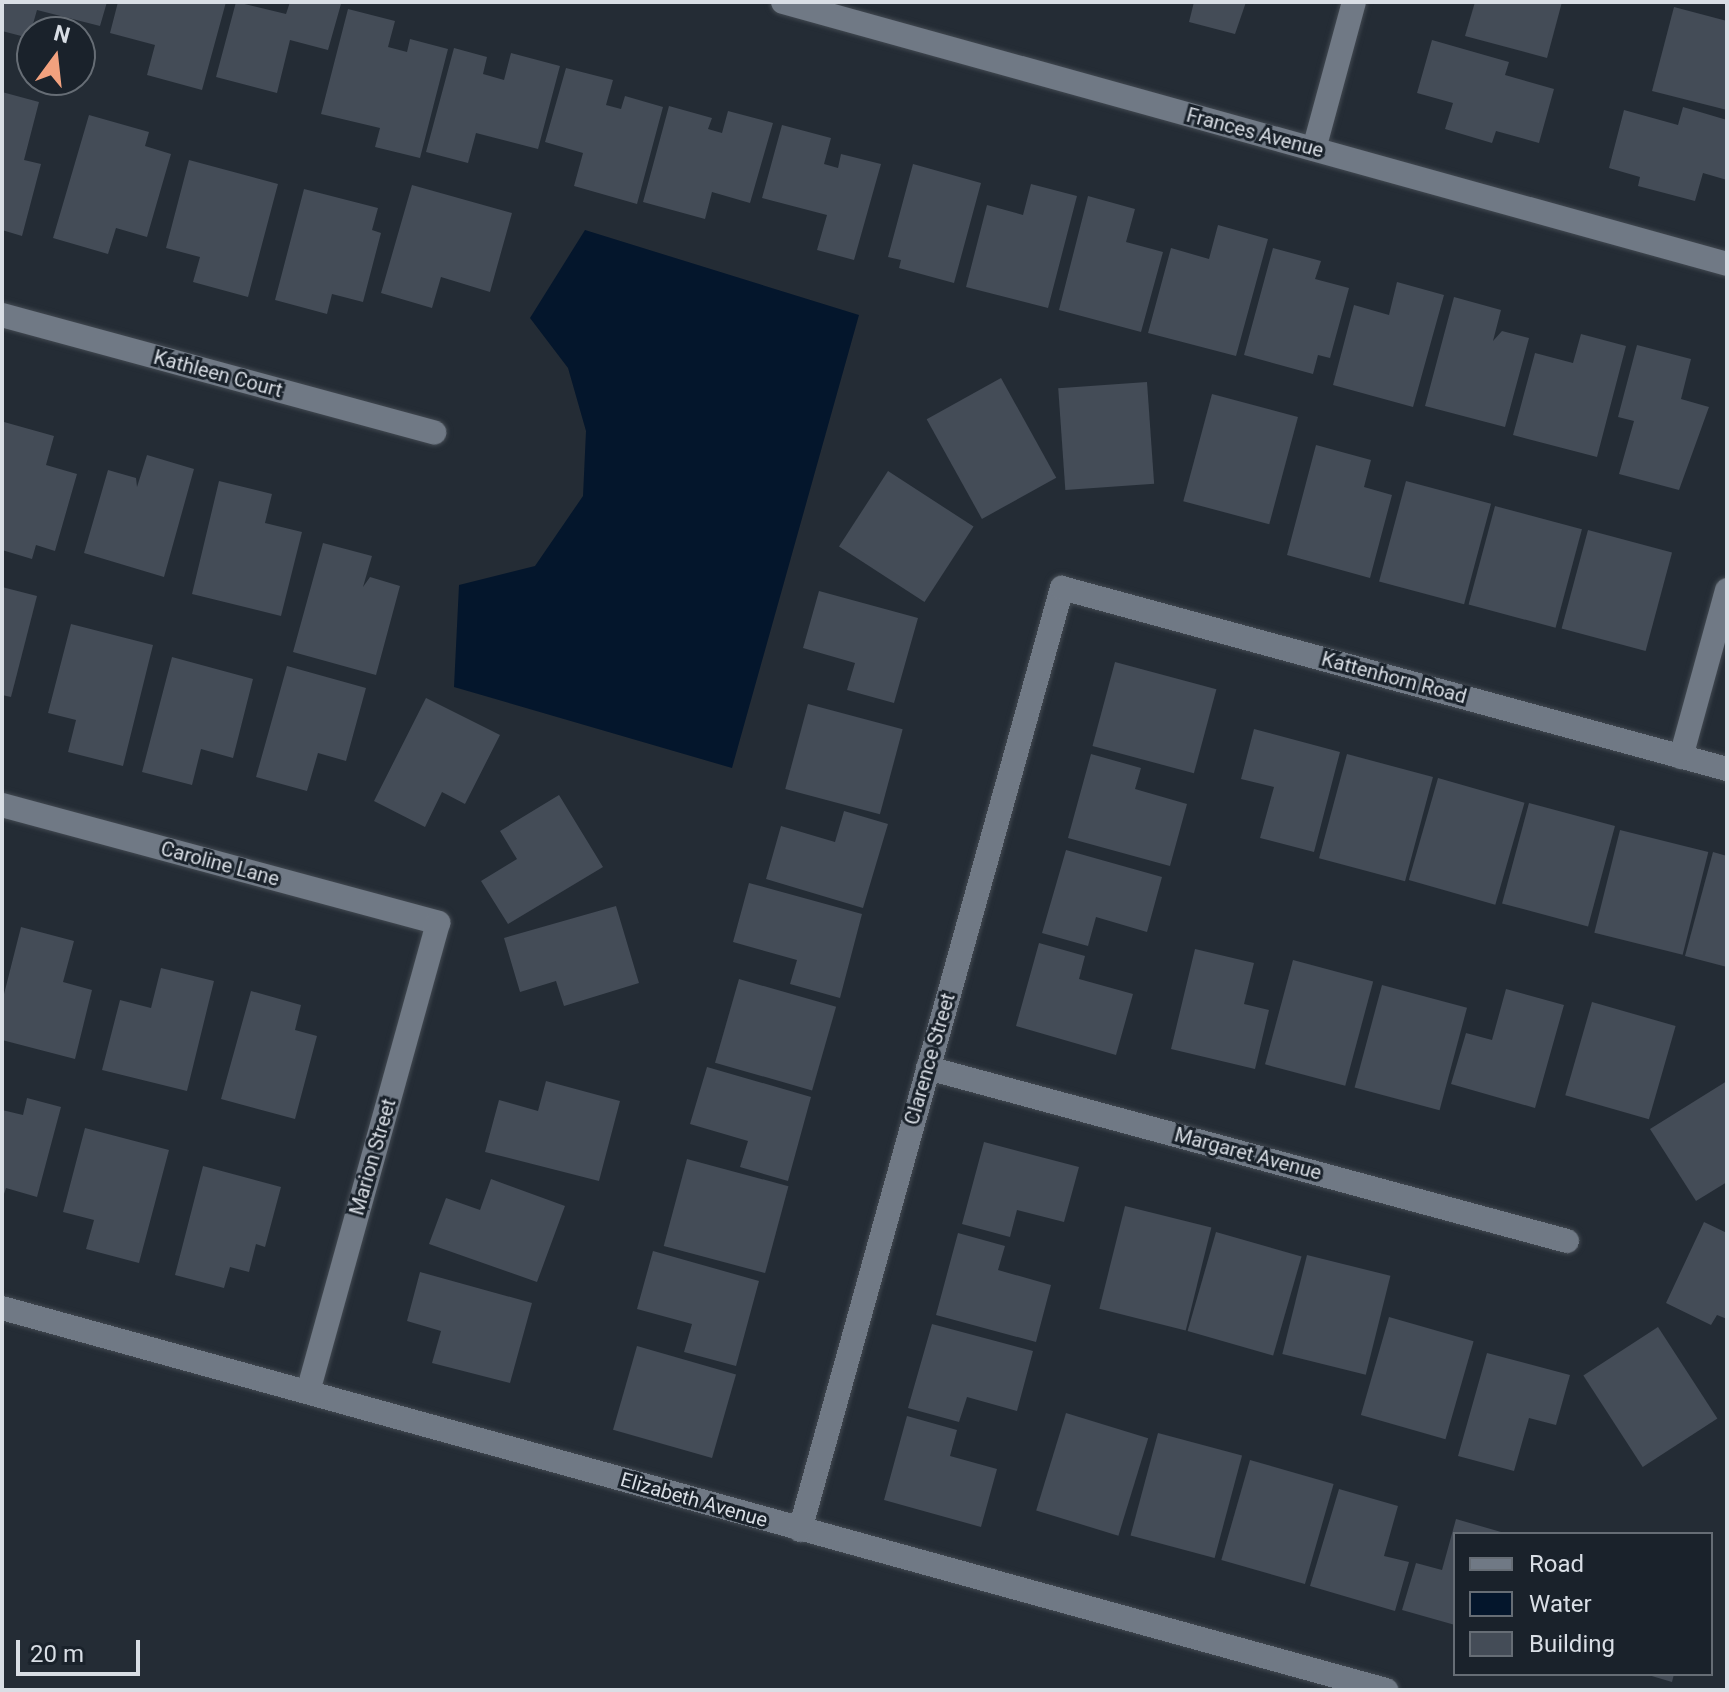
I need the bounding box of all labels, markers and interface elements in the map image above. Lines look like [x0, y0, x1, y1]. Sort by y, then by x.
north arrow [16, 16, 96, 96]
text: N [51, 20, 73, 48]
street label: Frances Avenue [1184, 103, 1326, 163]
street label: Kathleen Court [151, 345, 285, 403]
street label: Kattenhorn Road [1319, 647, 1469, 709]
street label: Caroline Lane [158, 837, 282, 891]
street label: Clarence Street [900, 990, 960, 1128]
street label: Marion Street [345, 1096, 401, 1218]
street label: Margaret Avenue [1172, 1123, 1324, 1185]
street label: Elizabeth Avenue [618, 1468, 770, 1532]
legend [1453, 1532, 1713, 1676]
text: Road [1529, 1550, 1584, 1578]
text: Water [1529, 1590, 1592, 1618]
scale bar [20, 1624, 144, 1674]
text: Building [1529, 1630, 1615, 1658]
text: 20 m [30, 1640, 84, 1668]

